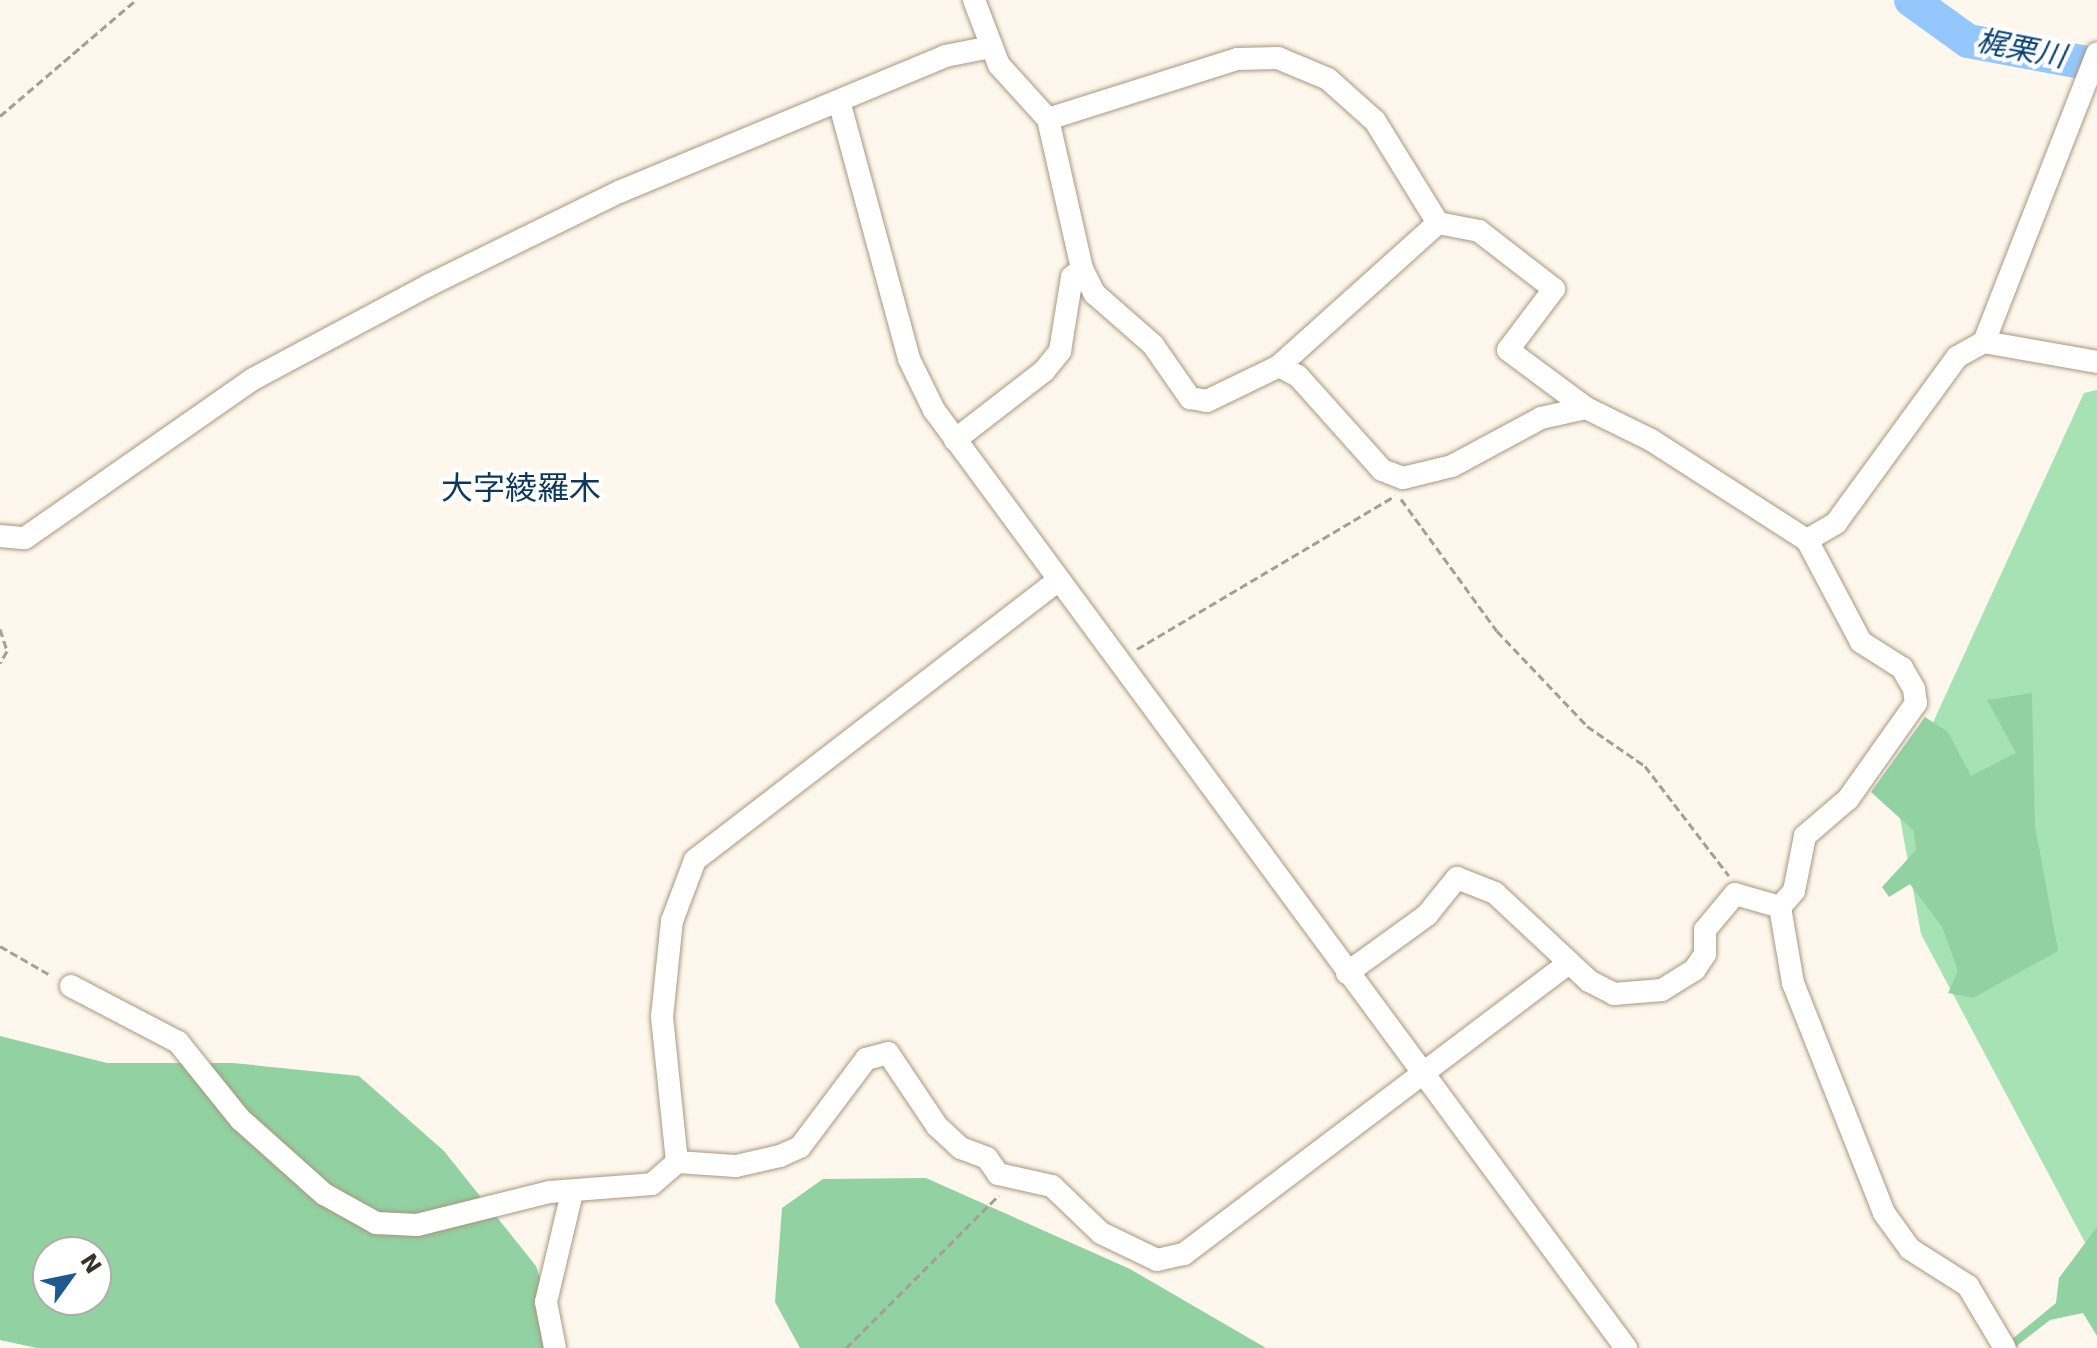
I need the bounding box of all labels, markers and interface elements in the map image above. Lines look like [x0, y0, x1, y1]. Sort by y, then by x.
water label: 梶栗川 [1973, 23, 2069, 75]
district label: 大字綾羅木 [441, 469, 601, 507]
north arrow [32, 1236, 112, 1316]
text: N [75, 1249, 106, 1278]

